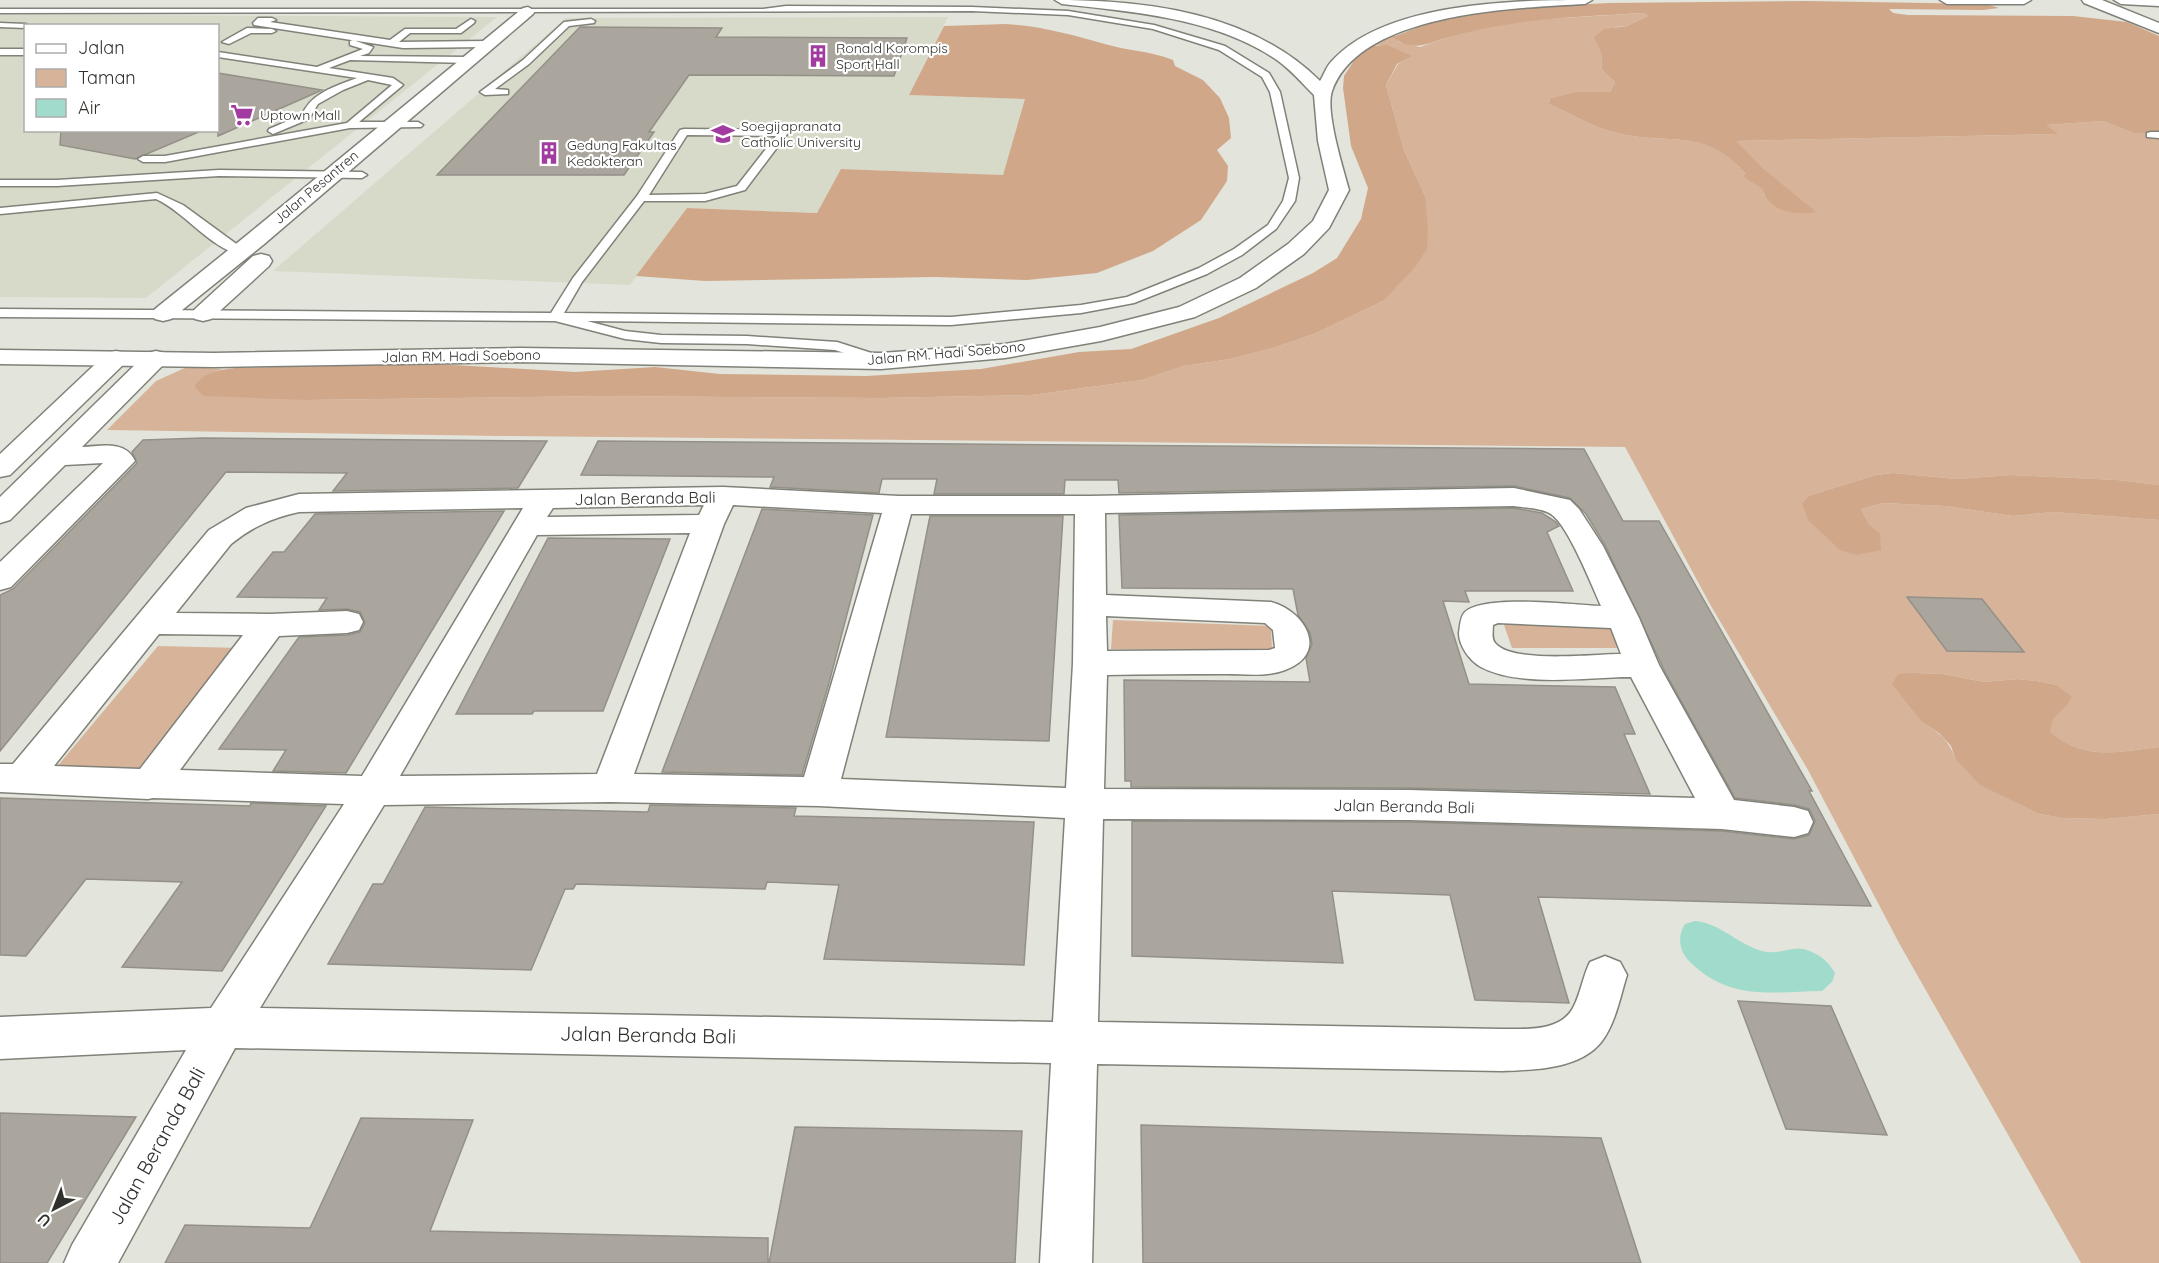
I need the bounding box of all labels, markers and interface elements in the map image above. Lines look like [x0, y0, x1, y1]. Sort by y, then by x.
legend [24, 24, 219, 132]
text: Jalan [78, 36, 125, 59]
place label: Ronald Korompis Sport Hall [836, 39, 948, 73]
building icon: Ronald Korompis Sport Hall [805, 43, 831, 69]
text: Taman [78, 66, 136, 89]
text: Air [78, 96, 100, 119]
supermarket icon: Uptown Mall [229, 102, 255, 128]
place label: Uptown Mall [260, 106, 341, 124]
place label: Soegijapranata Catholic University [741, 117, 861, 151]
school or university icon: Soegijapranata Catholic University [710, 121, 736, 147]
place label: Gedung Fakultas Kedokteran [567, 136, 676, 170]
building icon: Gedung Fakultas Kedokteran [536, 140, 562, 166]
street label: Jalan Pesantren [270, 146, 362, 228]
street label: Jalan RM. Hadi Soebono [866, 337, 1026, 369]
street label: Jalan RM. Hadi Soebono [381, 346, 541, 366]
street label: Jalan Beranda Bali [574, 487, 716, 509]
street label: Jalan Beranda Bali [1333, 795, 1475, 817]
street label: Jalan Beranda Bali [560, 1020, 736, 1049]
street label: Jalan Beranda Bali [103, 1063, 210, 1229]
north arrow [24, 1179, 84, 1239]
text: U [33, 1209, 55, 1231]

